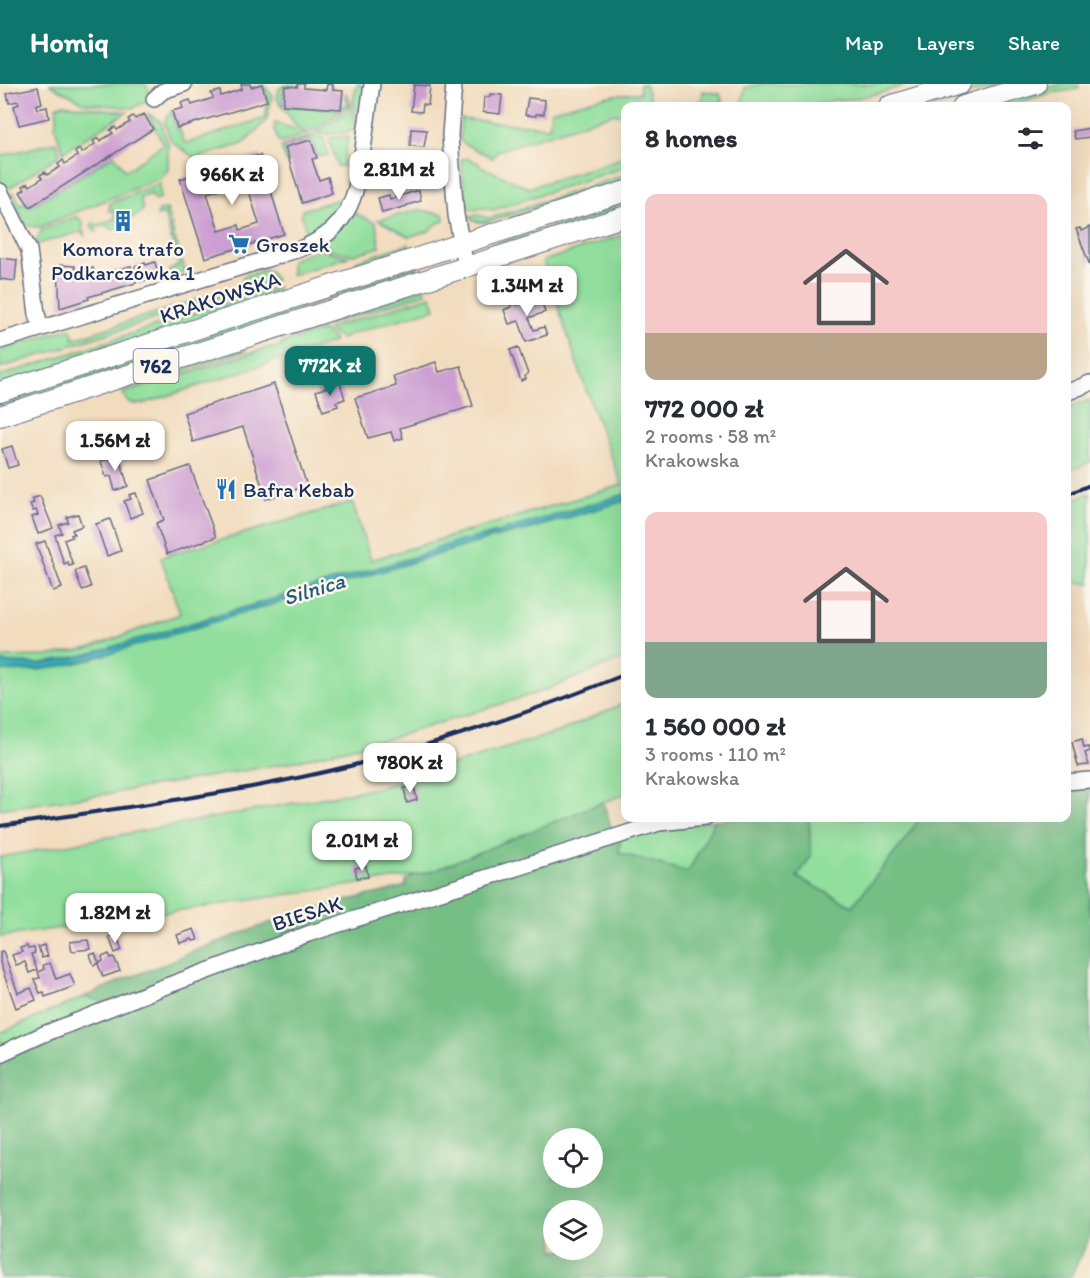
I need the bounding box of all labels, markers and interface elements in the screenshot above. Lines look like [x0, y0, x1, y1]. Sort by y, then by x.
text: Homiq [30, 25, 109, 59]
text: Map [845, 30, 884, 55]
text: Layers [917, 30, 975, 55]
text: Share [1008, 30, 1060, 55]
text: 8 homes [645, 122, 737, 154]
icon: filters [1014, 122, 1047, 155]
pin: 2.81M zł [337, 150, 461, 201]
pin: 966K zł [177, 155, 287, 206]
text: 2.81M zł [364, 157, 434, 181]
text: 966K zł [200, 162, 264, 186]
building icon: Komora trafo Podkarczówka 1 [111, 209, 135, 233]
supermarket icon: Groszek [227, 232, 251, 256]
place label: Groszek [256, 232, 330, 257]
icon: home [792, 233, 900, 341]
place label: Komora trafo Podkarczówka 1 [51, 236, 195, 285]
street label: KRAKOWSKA [157, 266, 284, 328]
pin: 1.34M zł [465, 266, 589, 317]
text: 1.34M zł [491, 273, 563, 297]
pin: 772K zł [275, 346, 385, 397]
road number: 762 [134, 349, 178, 383]
text: 772K zł [299, 353, 361, 377]
text: 772 000 zł [645, 392, 764, 424]
pin: 1.56M zł [53, 421, 177, 472]
text: 2 rooms · 58 m² [645, 424, 776, 448]
text: 1.56M zł [80, 428, 150, 452]
text: Krakowska [645, 448, 739, 472]
restaurant icon: Bafra Kebab [214, 477, 238, 501]
place label: Bafra Kebab [243, 477, 354, 502]
icon: home [792, 551, 900, 659]
water label: Silnica [280, 567, 349, 611]
text: 1 560 000 zł [645, 710, 786, 742]
text: 3 rooms · 110 m² [645, 742, 786, 766]
pin: 780K zł [355, 743, 465, 794]
text: 780K zł [377, 750, 443, 774]
text: Krakowska [645, 766, 739, 790]
pin: 2.01M zł [300, 821, 424, 872]
text: 2.01M zł [326, 828, 398, 852]
street label: BIESAK [269, 890, 346, 936]
pin: 1.82M zł [53, 893, 177, 944]
text: 1.82M zł [80, 900, 150, 924]
map controls [543, 1128, 603, 1260]
button: locate [543, 1128, 603, 1188]
button: layers [543, 1200, 603, 1260]

